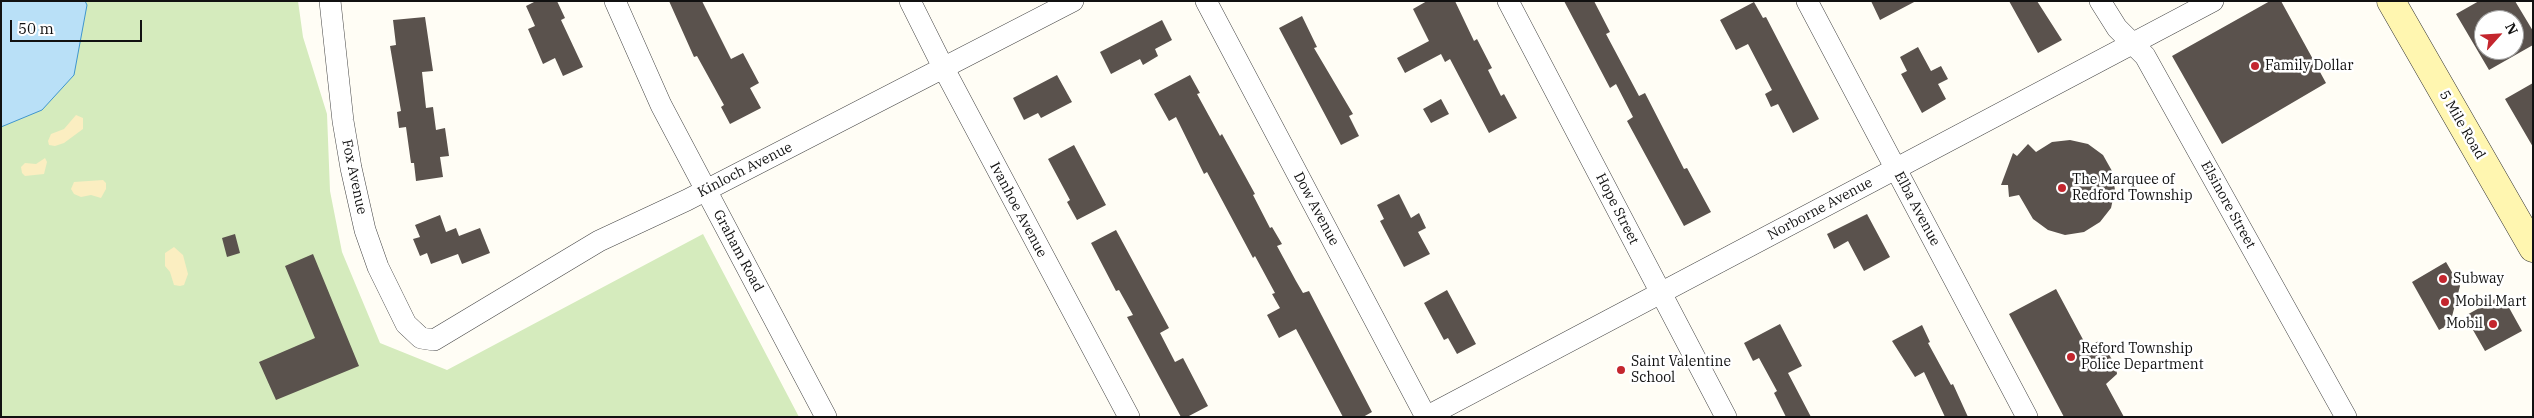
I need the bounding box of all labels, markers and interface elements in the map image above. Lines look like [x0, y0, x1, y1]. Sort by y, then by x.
scale bar [12, 10, 145, 42]
north arrow [2474, 10, 2524, 60]
text: 50 m [18, 19, 54, 38]
text: N [2501, 20, 2522, 38]
place label: Family Dollar [2265, 58, 2354, 74]
marker: Family Dollar [2249, 60, 2261, 72]
street label: 5 Mile Road [2436, 88, 2488, 162]
street label: Fox Avenue [338, 138, 370, 216]
street label: Kinloch Avenue [695, 139, 795, 201]
street label: Elsinore Street [2197, 158, 2259, 252]
street label: Ivanhoe Avenue [986, 159, 1050, 261]
street label: Dow Avenue [1290, 169, 1342, 249]
street label: Elba Avenue [1890, 169, 1944, 249]
street label: Hope Street [1592, 171, 1642, 247]
place label: The Marquee of Redford Township [2072, 172, 2193, 204]
street label: Norborne Avenue [1765, 174, 1875, 244]
marker: The Marquee of Redford Township [2056, 182, 2068, 194]
street label: Graham Road [709, 207, 767, 295]
place label: Subway [2453, 271, 2504, 287]
marker: Subway [2437, 273, 2449, 285]
place label: Mobil Mart [2455, 294, 2526, 310]
marker: Mobil Mart [2439, 296, 2451, 308]
place label: Mobil [2446, 316, 2483, 332]
marker: Mobil [2487, 318, 2499, 330]
place label: Reford Township Police Department [2081, 341, 2204, 374]
marker: Reford Township Police Department [2065, 351, 2077, 363]
place label: Saint Valentine School [1631, 354, 1731, 387]
marker: Saint Valentine School [1615, 364, 1627, 376]

